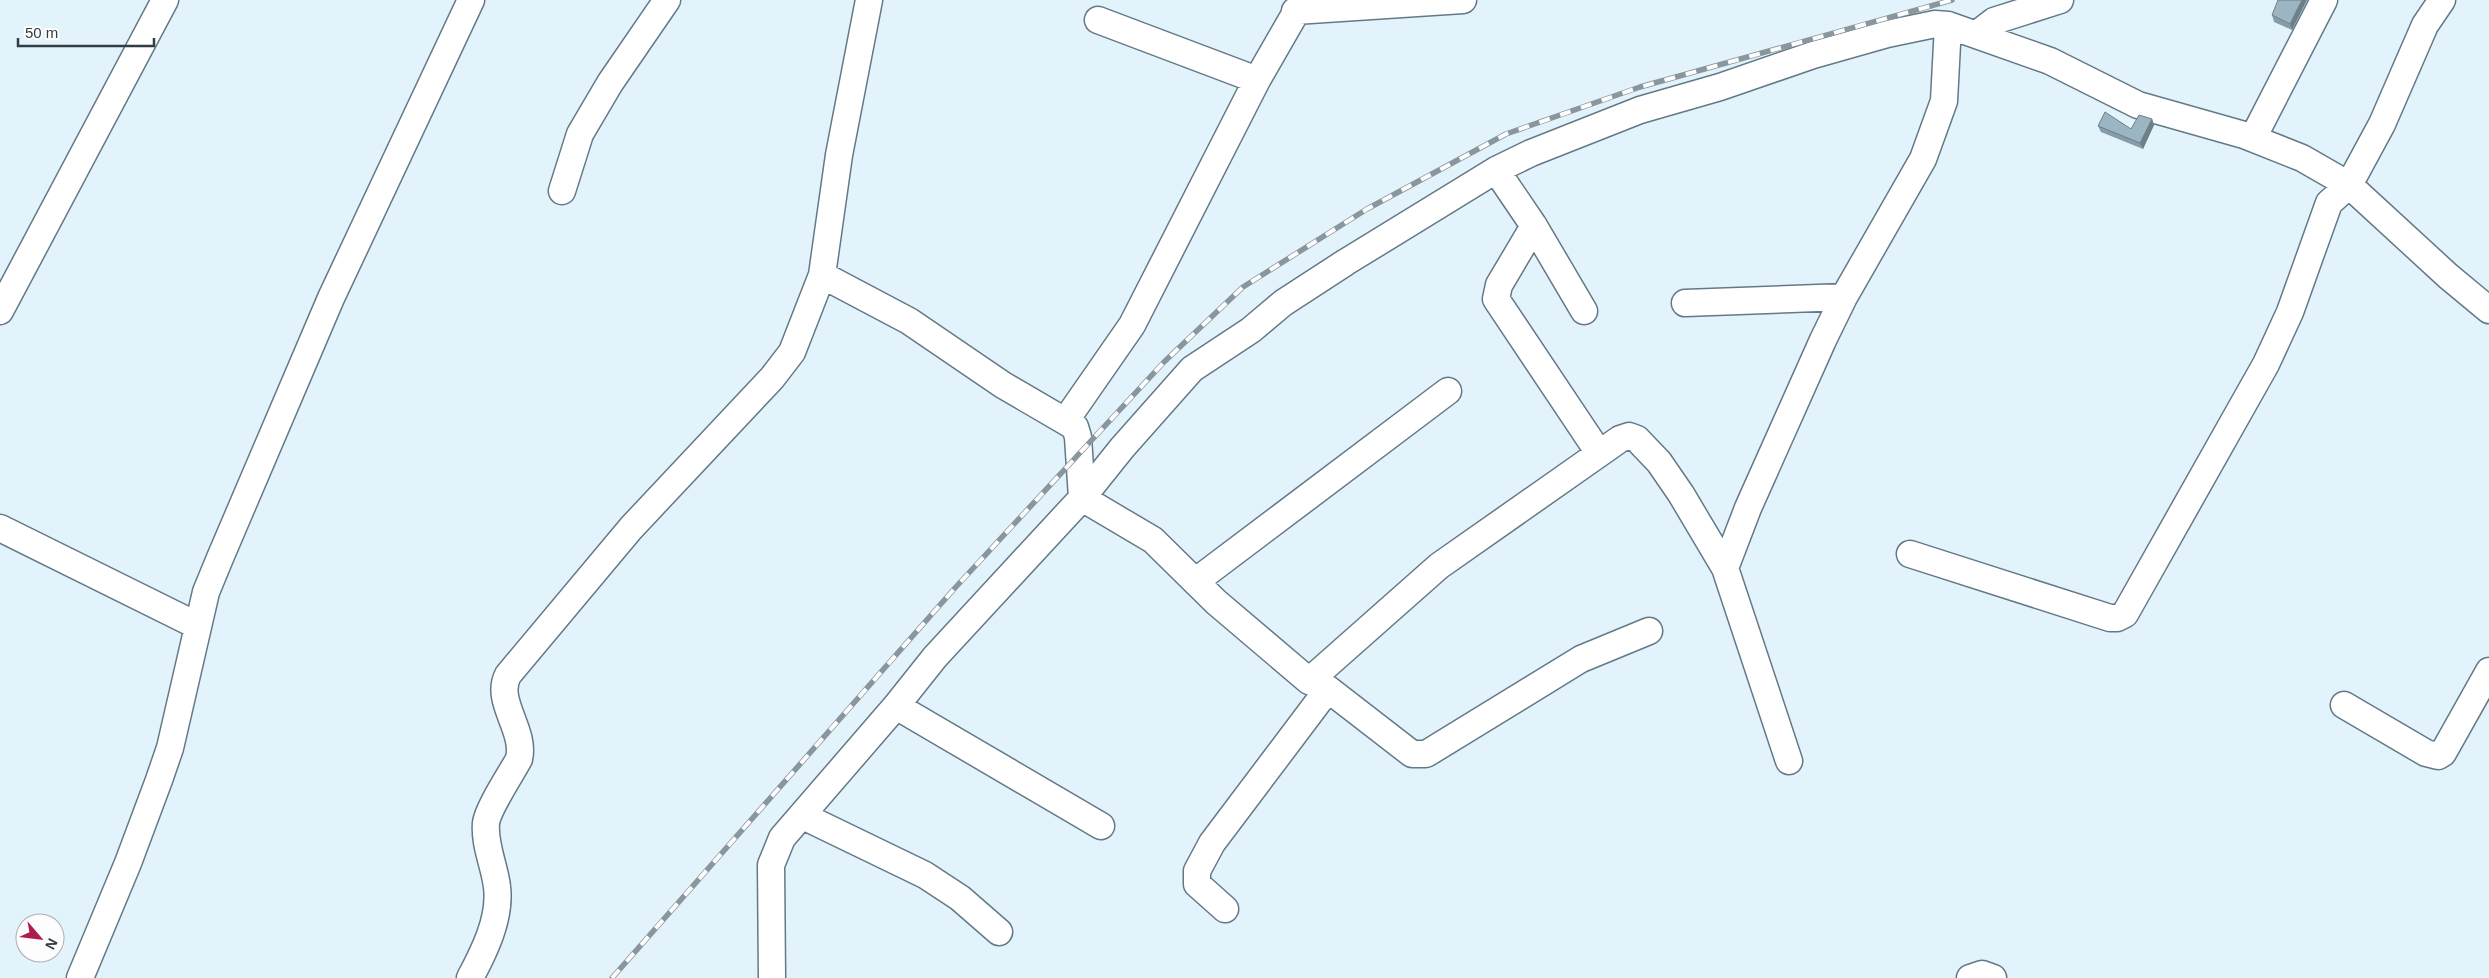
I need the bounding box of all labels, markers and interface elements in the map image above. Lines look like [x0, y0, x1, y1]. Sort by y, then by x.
scale bar [18, 15, 154, 47]
text: 50 m [25, 24, 58, 41]
north arrow [15, 913, 65, 963]
text: N [42, 936, 61, 952]

